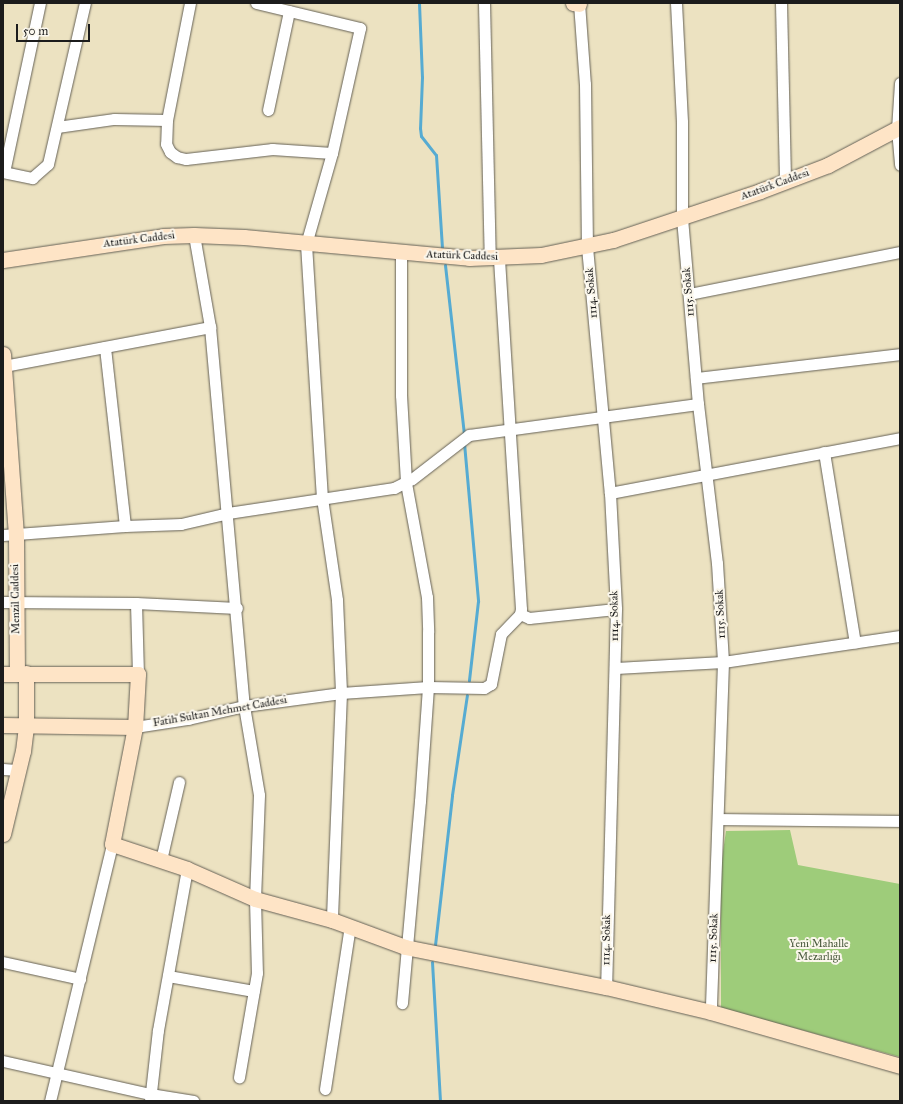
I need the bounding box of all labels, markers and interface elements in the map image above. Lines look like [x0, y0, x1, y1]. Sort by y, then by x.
scale bar [18, 16, 92, 42]
text: 50 m [23, 24, 48, 38]
street label: Atatürk Caddesi [739, 166, 811, 204]
street label: Atatürk Caddesi [103, 229, 175, 251]
street label: Atatürk Caddesi [426, 248, 498, 264]
street label: 1114. Sokak [583, 267, 601, 319]
street label: 1115. Sokak [680, 267, 698, 317]
street label: Menzil Caddesi [9, 564, 23, 634]
street label: 1115. Sokak [713, 589, 729, 639]
street label: 1114. Sokak [608, 590, 622, 642]
street label: Fatih Sultan Mehmet Caddesi [152, 694, 288, 730]
street label: 1115. Sokak [707, 913, 721, 963]
street label: 1114. Sokak [600, 914, 614, 966]
park label: Yeni Mahalle Mezarlığı [789, 938, 849, 964]

